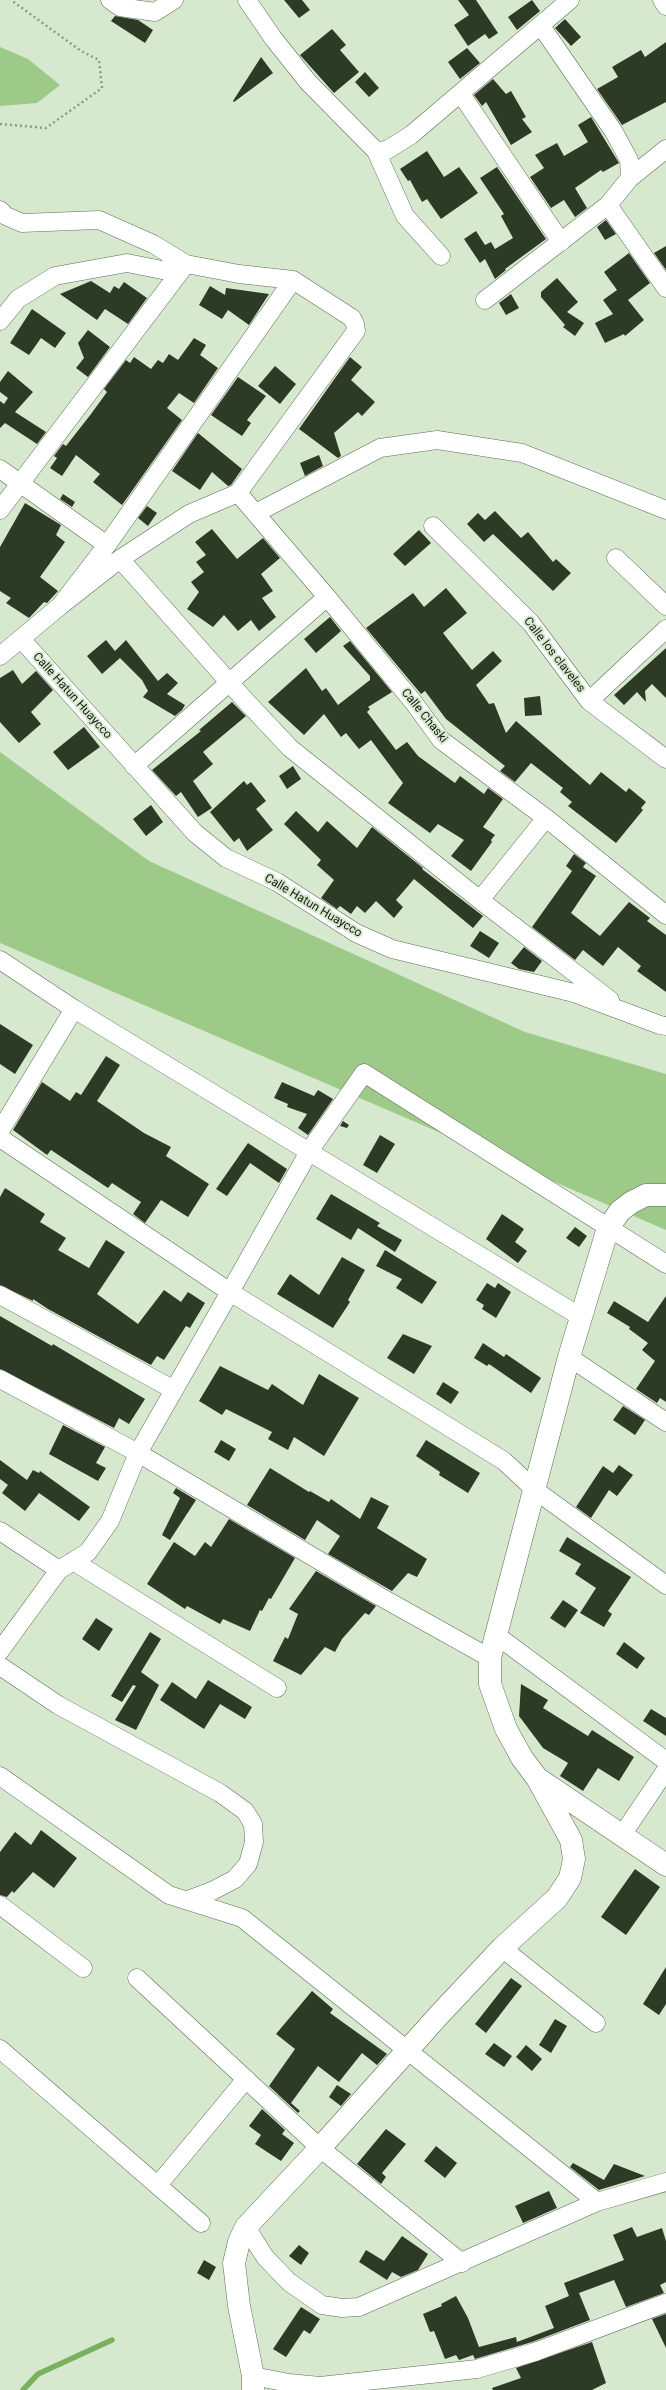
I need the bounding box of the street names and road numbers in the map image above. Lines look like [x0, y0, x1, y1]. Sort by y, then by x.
street label: Calle los claveles [520, 614, 588, 696]
street label: Calle Hatun Huaycco [29, 650, 115, 742]
street label: Calle Chaski [398, 686, 450, 746]
street label: Calle Hatun Huaycco [262, 871, 364, 941]

